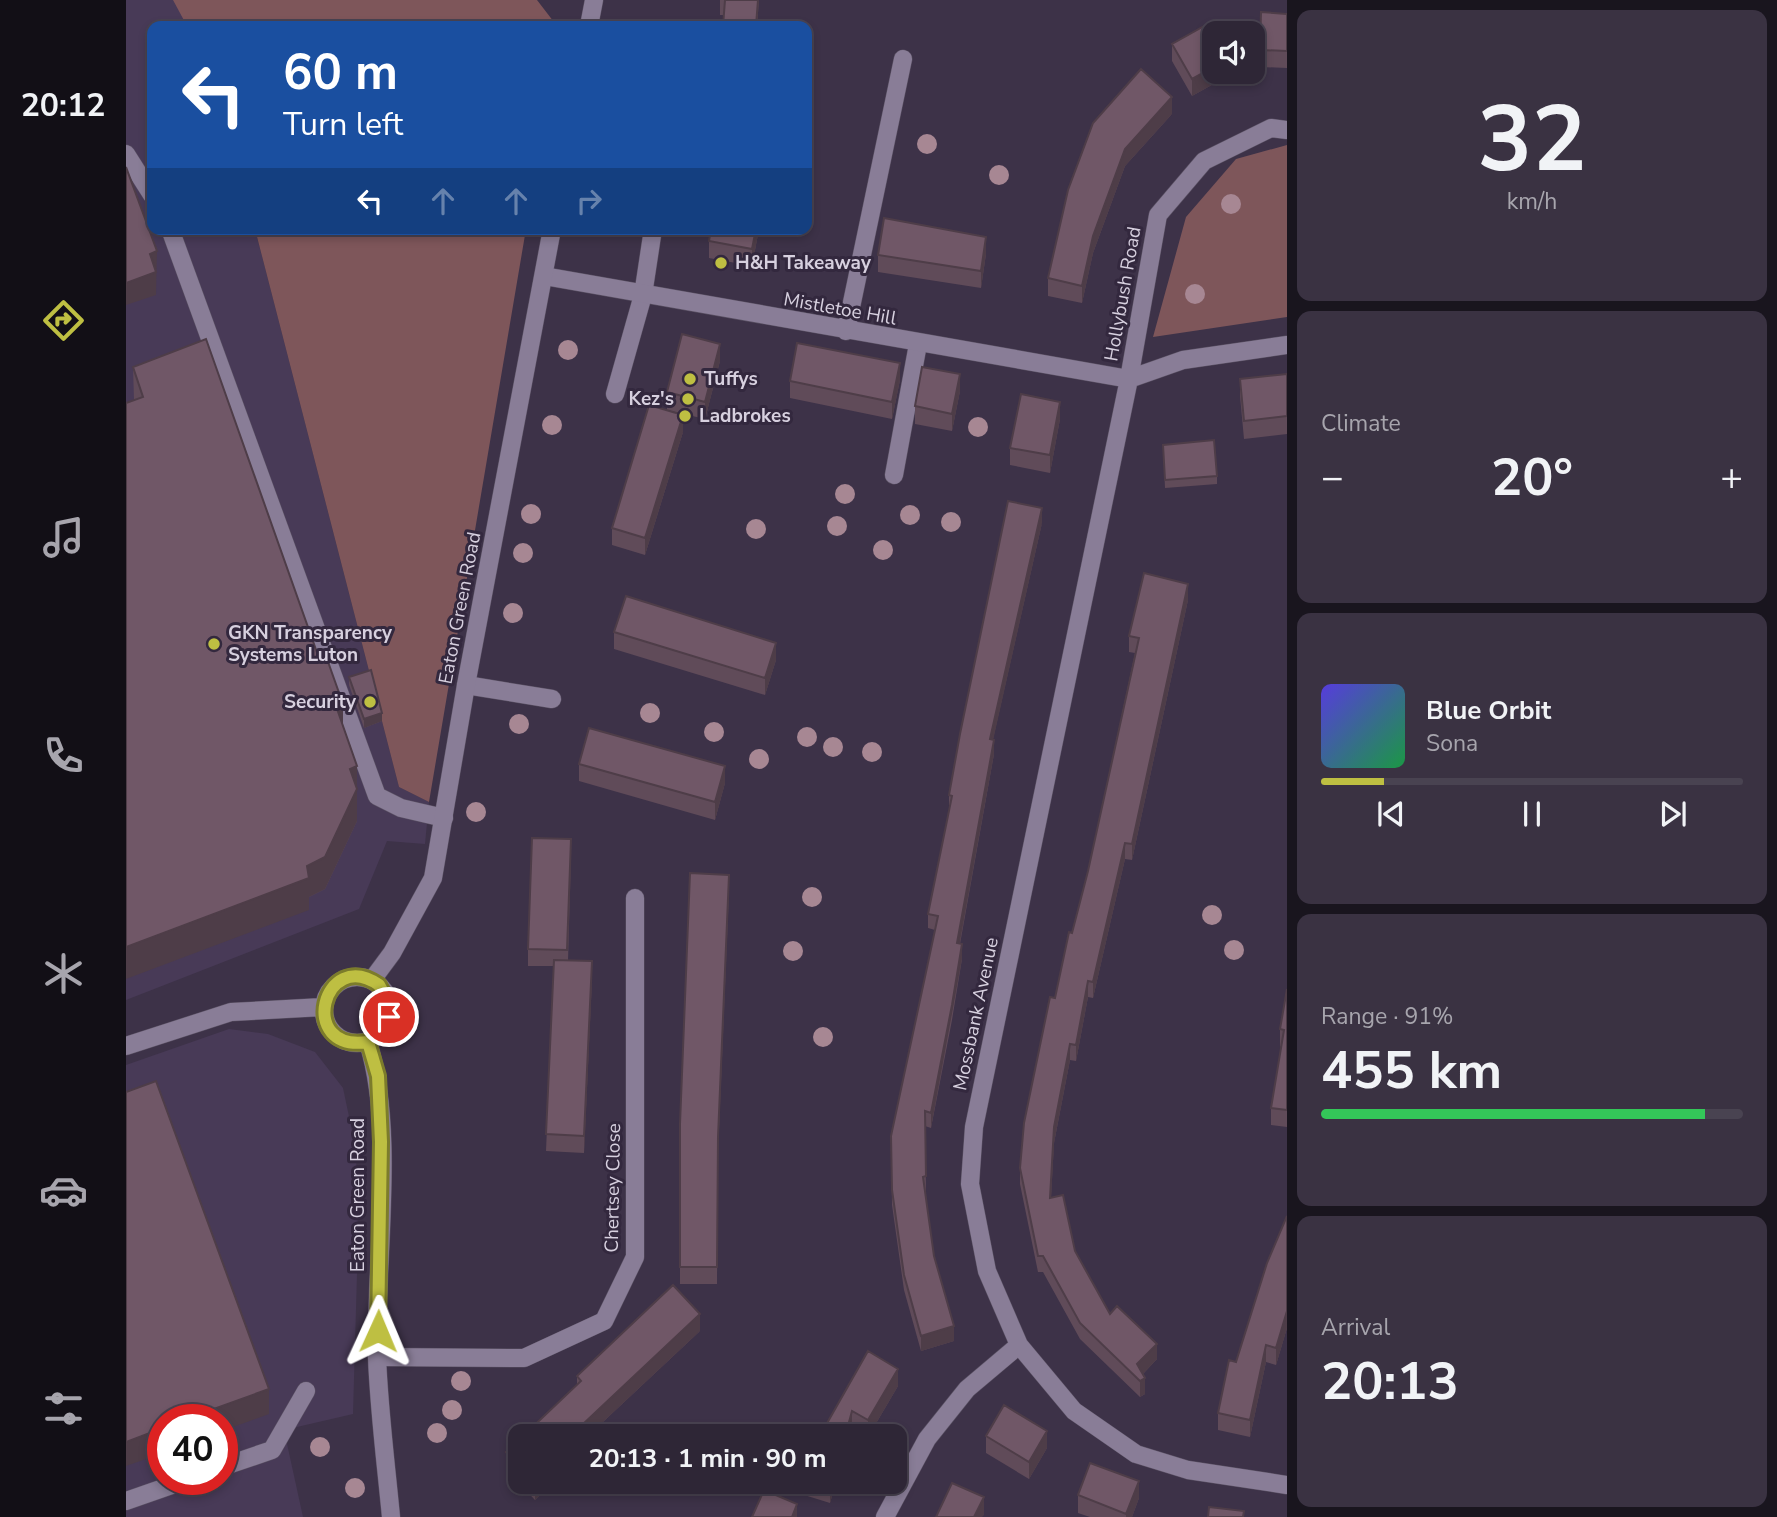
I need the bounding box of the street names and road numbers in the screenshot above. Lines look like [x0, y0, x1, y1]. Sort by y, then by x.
street label: Hollybush Road [1098, 224, 1148, 364]
street label: Mistletoe Hill [782, 286, 899, 332]
street label: Eaton Green Road [433, 530, 487, 686]
street label: Mossbank Avenue [947, 935, 1005, 1093]
street label: Eaton Green Road [345, 1118, 371, 1272]
street label: Chertsey Close [599, 1123, 627, 1253]

